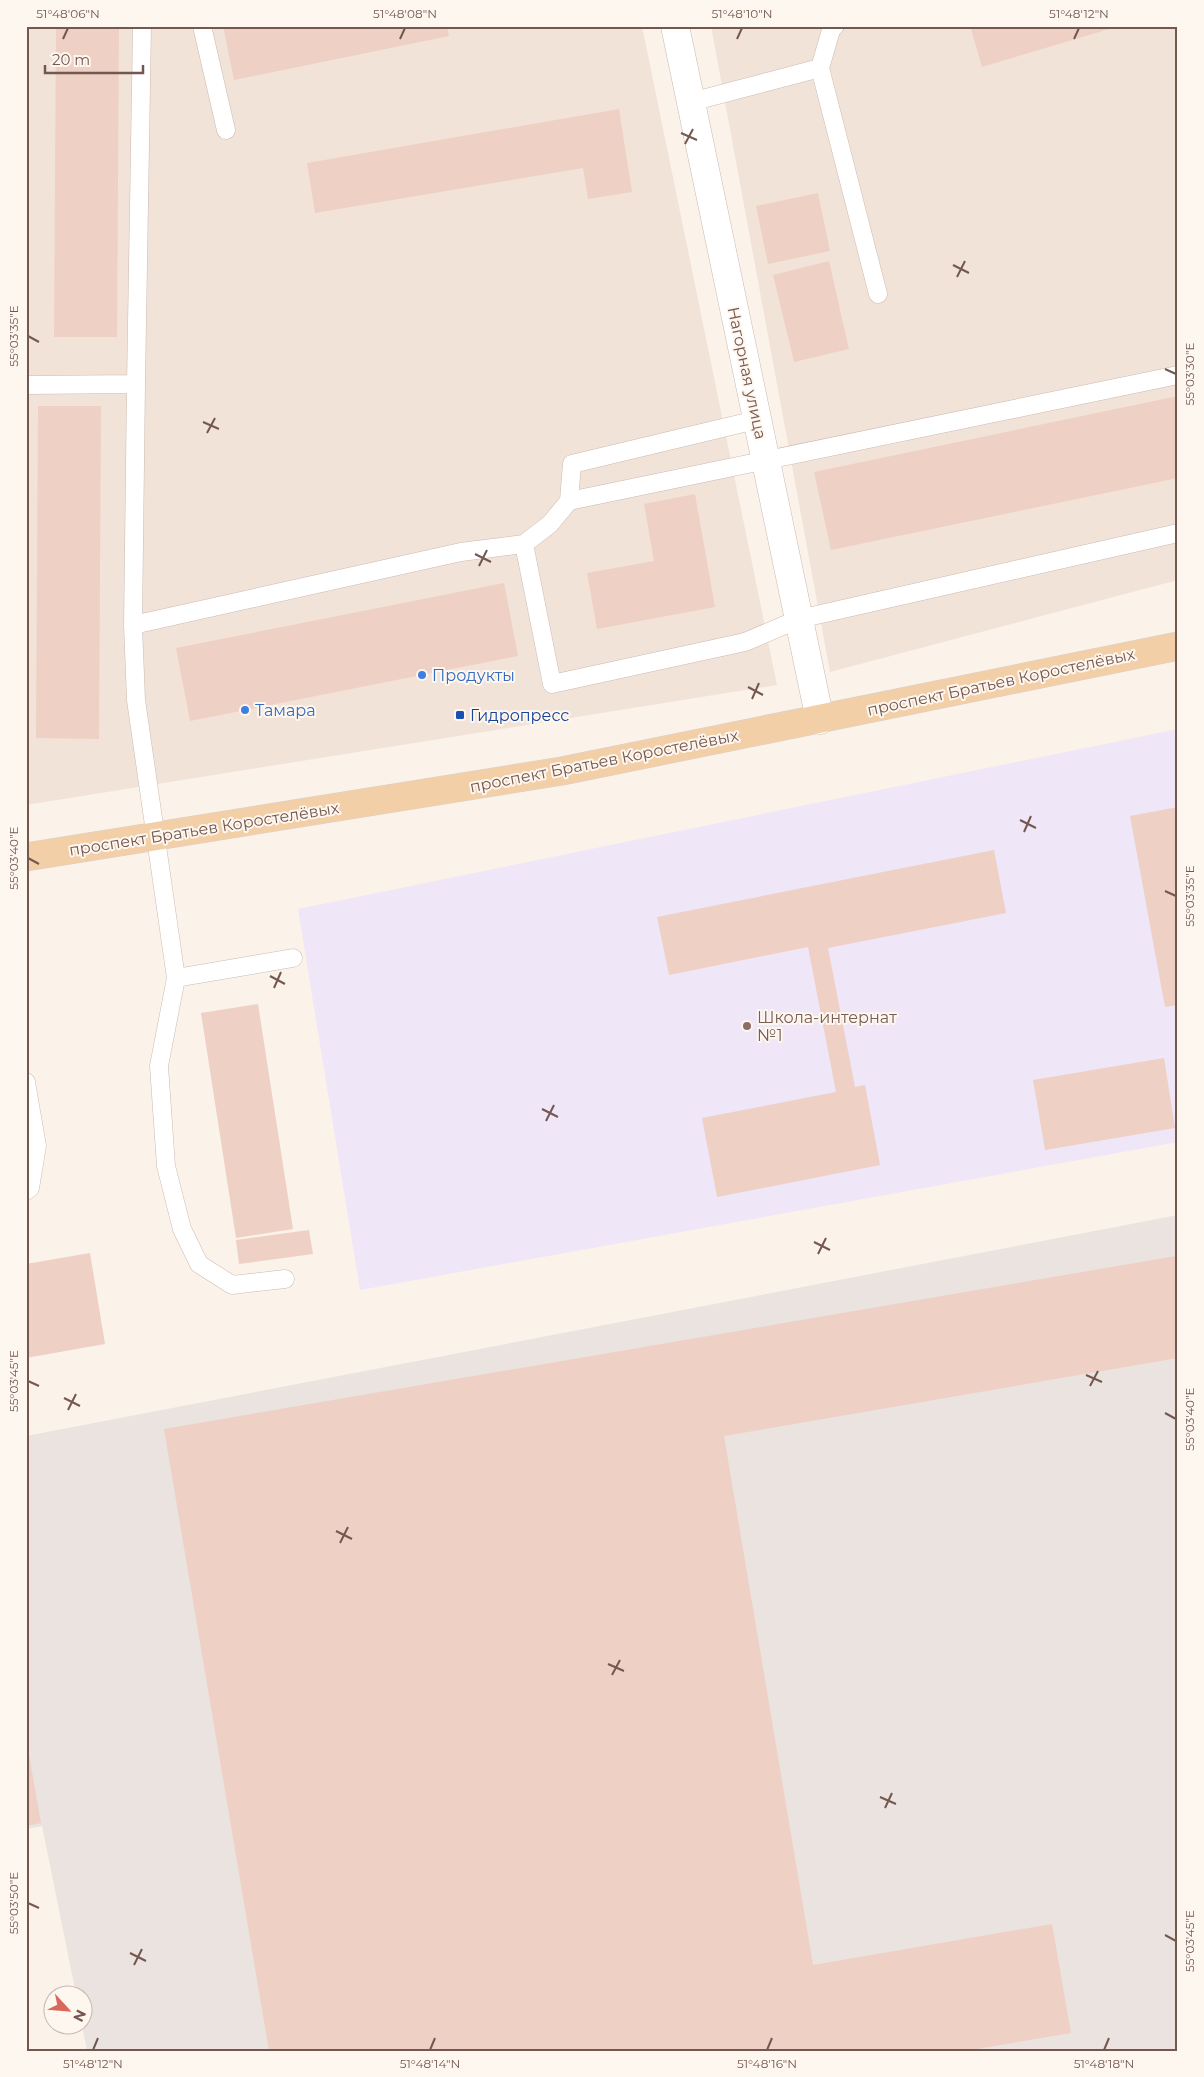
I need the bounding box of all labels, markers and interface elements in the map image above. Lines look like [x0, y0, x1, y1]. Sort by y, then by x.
text: 51°48'06"N [36, 6, 100, 21]
text: 51°48'08"N [373, 6, 437, 21]
text: 51°48'10"N [711, 6, 773, 21]
text: 51°48'12"N [1049, 6, 1109, 21]
scale bar [45, 42, 142, 74]
text: 20 m [52, 50, 90, 69]
text: 55°03'35"E [6, 305, 21, 367]
street label: Нагорная улица [724, 305, 770, 441]
text: 55°03'30"E [1182, 343, 1197, 405]
street label: проспект Братьев Коростелёвых [865, 644, 1137, 720]
place label: Продукты [432, 666, 515, 685]
marker: Продукты [416, 669, 428, 681]
place label: Тамара [255, 701, 316, 720]
marker: Тамара [239, 704, 251, 716]
place label: Гидропресс [470, 706, 569, 725]
marker: Гидропресс [454, 709, 466, 721]
street label: проспект Братьев Коростелёвых [468, 725, 741, 796]
street label: проспект Братьев Коростелёвых [68, 798, 341, 860]
text: 55°03'40"E [6, 826, 21, 890]
text: 55°03'35"E [1182, 865, 1197, 927]
place label: Школа-интернат №1 [757, 1008, 897, 1045]
marker: Школа-интернат №1 [741, 1020, 753, 1032]
text: 55°03'45"E [6, 1350, 21, 1412]
text: 55°03'40"E [1182, 1387, 1197, 1451]
text: 55°03'50"E [6, 1872, 21, 1934]
text: 55°03'45"E [1182, 1910, 1197, 1972]
north arrow [42, 1984, 92, 2034]
text: N [69, 2007, 90, 2025]
text: 51°48'12"N [63, 2056, 123, 2071]
text: 51°48'14"N [400, 2056, 460, 2071]
text: 51°48'16"N [737, 2056, 797, 2071]
text: 51°48'18"N [1074, 2056, 1134, 2071]

